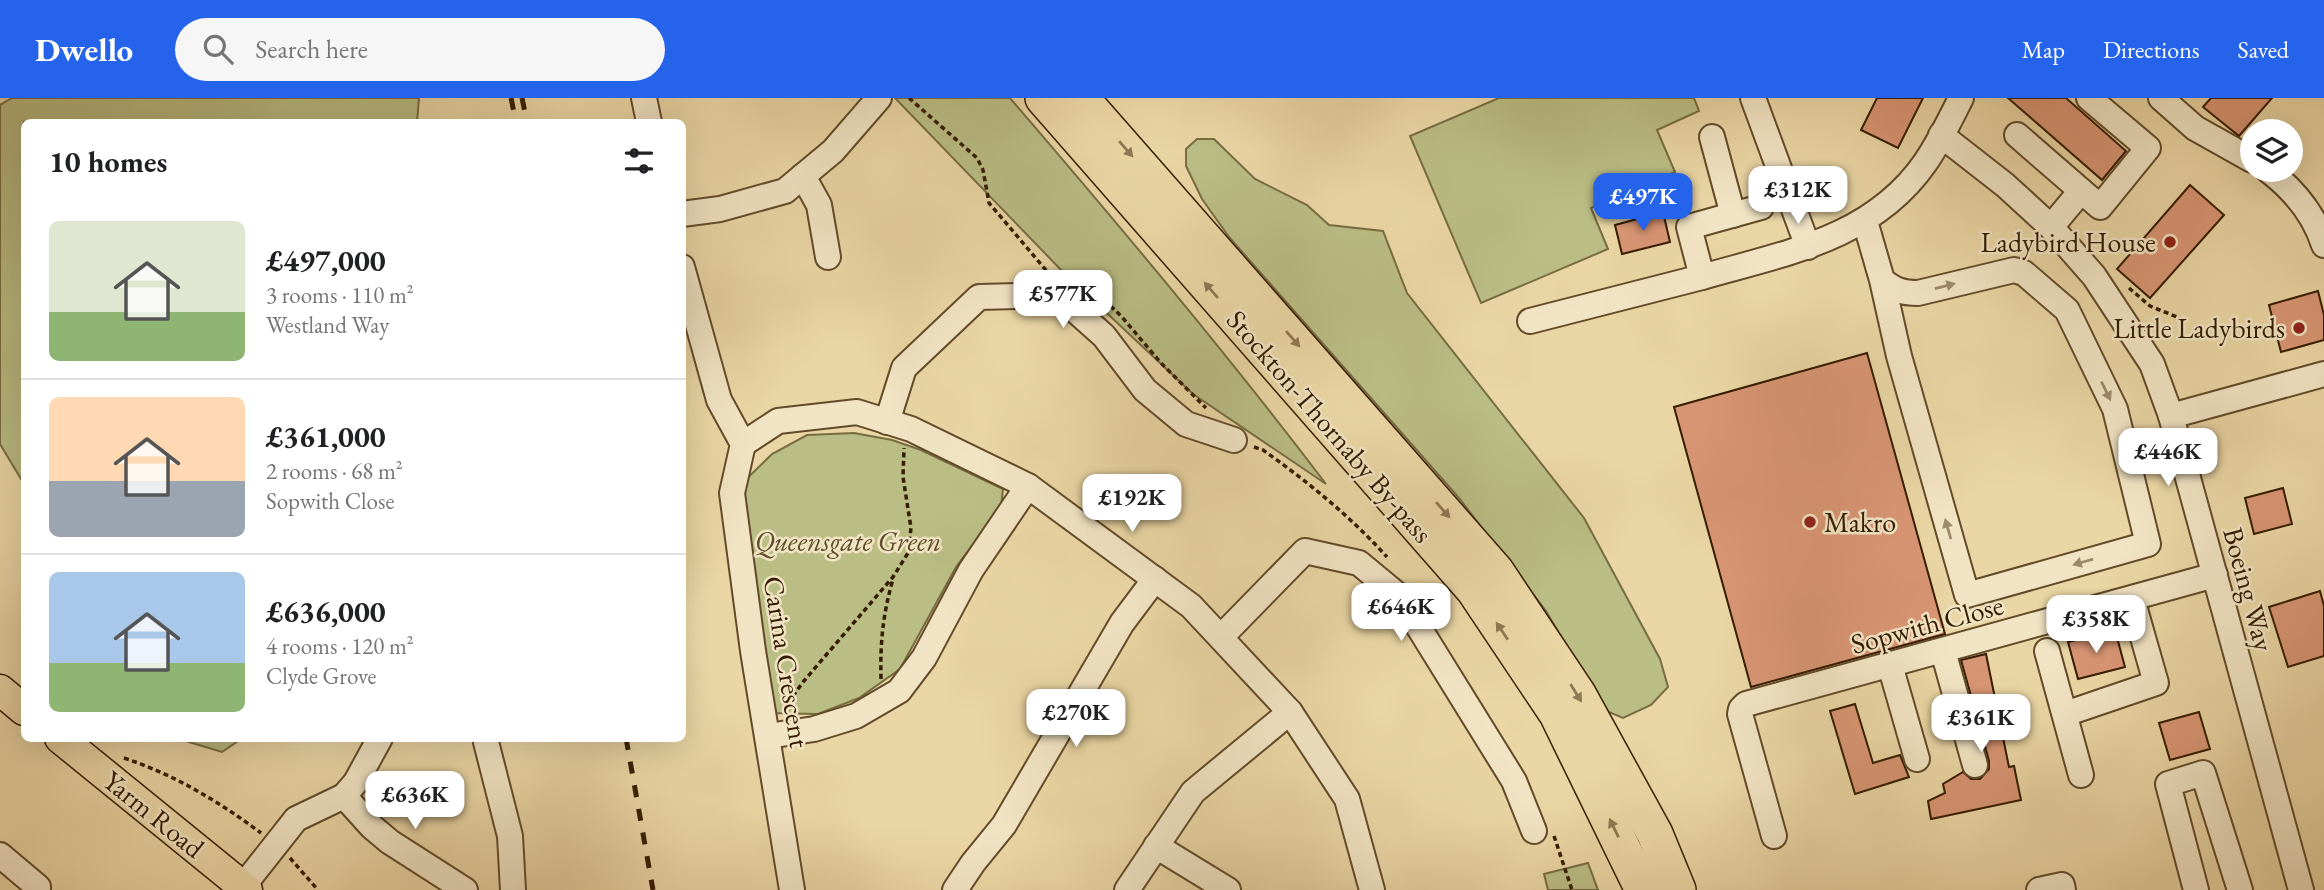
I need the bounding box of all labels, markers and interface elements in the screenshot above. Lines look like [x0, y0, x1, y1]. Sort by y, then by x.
search box [175, 18, 665, 81]
text: Dwello [35, 28, 133, 71]
icon: search [199, 30, 237, 68]
text: Search here [255, 32, 368, 66]
text: Map [2022, 34, 2065, 65]
text: Directions [2103, 34, 2200, 65]
text: Saved [2238, 34, 2289, 65]
map controls [2240, 119, 2303, 182]
button: layers [2240, 119, 2303, 182]
one-way arrow [1118, 141, 1133, 158]
text: 10 homes [49, 142, 167, 181]
icon: filters [620, 142, 658, 180]
pin: £312K [1749, 166, 1847, 226]
pin: £497K [1594, 174, 1692, 233]
text: £312K [1764, 174, 1832, 204]
text: £497K [1609, 181, 1677, 211]
place label: Ladybird House [1980, 224, 2156, 260]
marker: Ladybird House [2162, 234, 2178, 250]
text: £497,000 [266, 241, 386, 280]
icon: home [105, 249, 189, 333]
pin: £577K [1014, 271, 1112, 330]
text: £577K [1029, 278, 1097, 308]
text: 3 rooms · 110 m² [266, 280, 414, 310]
one-way arrow [1934, 280, 1956, 291]
one-way arrow [1203, 281, 1219, 299]
street label: Stockton-Thornaby By-pass [1219, 302, 1441, 550]
text: Westland Way [266, 310, 389, 340]
place label: Little Ladybirds [2113, 310, 2285, 346]
marker: Little Ladybirds [2291, 320, 2307, 336]
one-way arrow [1284, 330, 1300, 347]
one-way arrow [2100, 381, 2112, 401]
text: £361,000 [266, 417, 386, 456]
icon: home [105, 425, 189, 509]
pin: £446K [2119, 428, 2217, 488]
text: £446K [2134, 436, 2202, 466]
text: 2 rooms · 68 m² [266, 456, 403, 486]
pin: £192K [1083, 474, 1181, 534]
text: £192K [1098, 482, 1166, 512]
text: Sopwith Close [266, 486, 394, 516]
one-way arrow [1434, 501, 1450, 518]
place label: Makro [1824, 504, 1896, 540]
marker: Makro [1802, 514, 1818, 530]
one-way arrow [1942, 518, 1953, 540]
park label: Queensgate Green [755, 523, 941, 559]
street label: Boeing Way [2215, 523, 2283, 656]
one-way arrow [2071, 557, 2093, 568]
street label: Carina Crescent [756, 574, 818, 751]
pin: £646K [1352, 584, 1450, 643]
street label: Sopwith Close [1847, 586, 2007, 662]
text: £646K [1367, 591, 1435, 621]
text: £636,000 [266, 592, 386, 631]
pin: £358K [2047, 596, 2145, 655]
icon: home [105, 600, 189, 684]
text: £358K [2062, 603, 2130, 633]
one-way arrow [1495, 621, 1508, 641]
text: 4 rooms · 120 m² [266, 631, 414, 661]
text: Clyde Grove [266, 661, 377, 691]
one-way arrow [1570, 684, 1583, 703]
pin: £270K [1027, 690, 1125, 749]
pin: £361K [1932, 694, 2030, 754]
text: £270K [1042, 697, 1110, 727]
text: £361K [1947, 702, 2015, 732]
street label: Yarm Road [96, 762, 213, 866]
pin: £636K [366, 772, 464, 831]
text: £636K [381, 779, 449, 809]
one-way arrow [1608, 818, 1619, 838]

